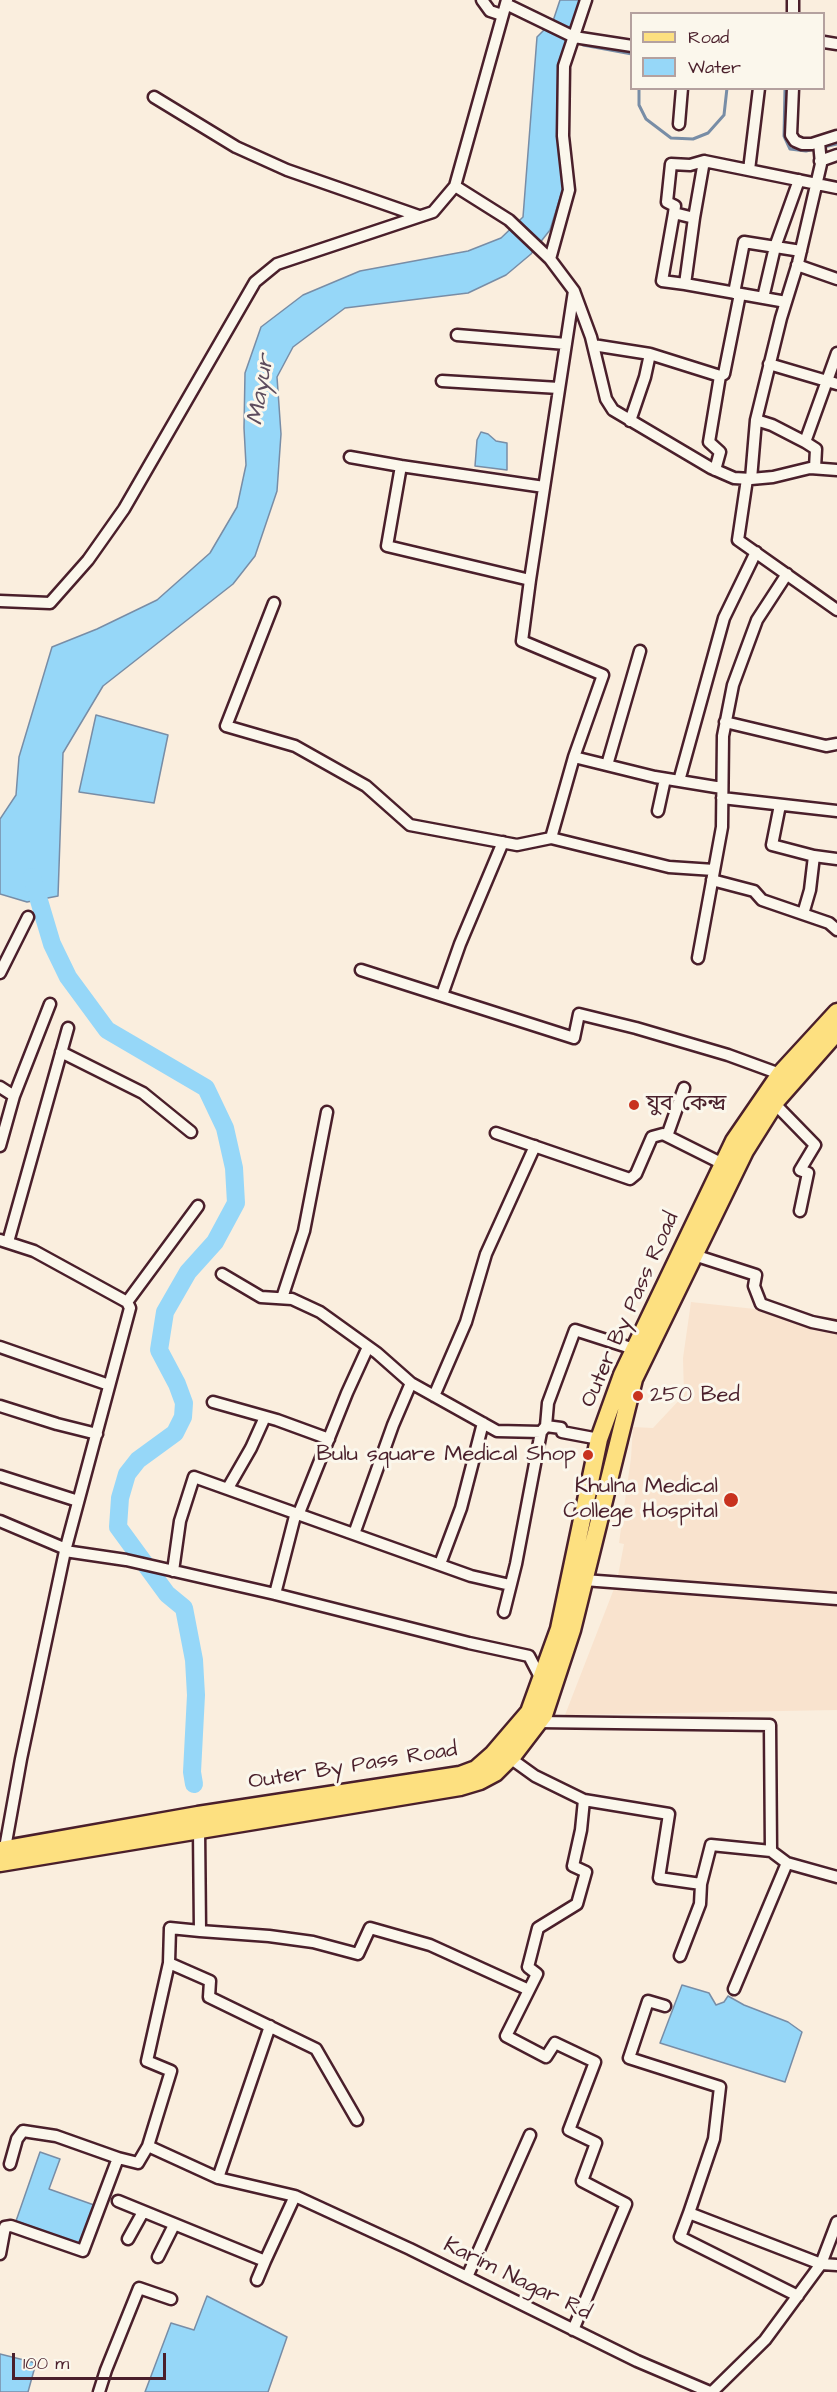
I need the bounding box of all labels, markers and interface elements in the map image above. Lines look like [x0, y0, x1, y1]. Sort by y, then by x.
legend [630, 12, 825, 90]
text: Road [688, 25, 729, 50]
text: Water [688, 55, 741, 80]
water label: Mayur [242, 353, 282, 427]
place label: যুব কেন্দ্র [646, 1092, 726, 1118]
marker: যুব কেন্দ্র [627, 1098, 641, 1112]
street label: Outer By Pass Road [576, 1208, 686, 1412]
place label: 250 Bed [650, 1383, 740, 1409]
marker: 250 Bed [631, 1389, 645, 1403]
place label: Bulu square Medical Shop [316, 1442, 576, 1468]
marker: Bulu square Medical Shop [581, 1448, 595, 1462]
place label: Khulna Medical College Hospital [563, 1474, 718, 1526]
marker: Khulna Medical College Hospital [722, 1491, 740, 1509]
street label: Outer By Pass Road [247, 1737, 459, 1797]
street label: Karim Nagar Rd [439, 2233, 595, 2327]
scale bar [15, 2341, 170, 2379]
text: 100 m [23, 2351, 69, 2376]

